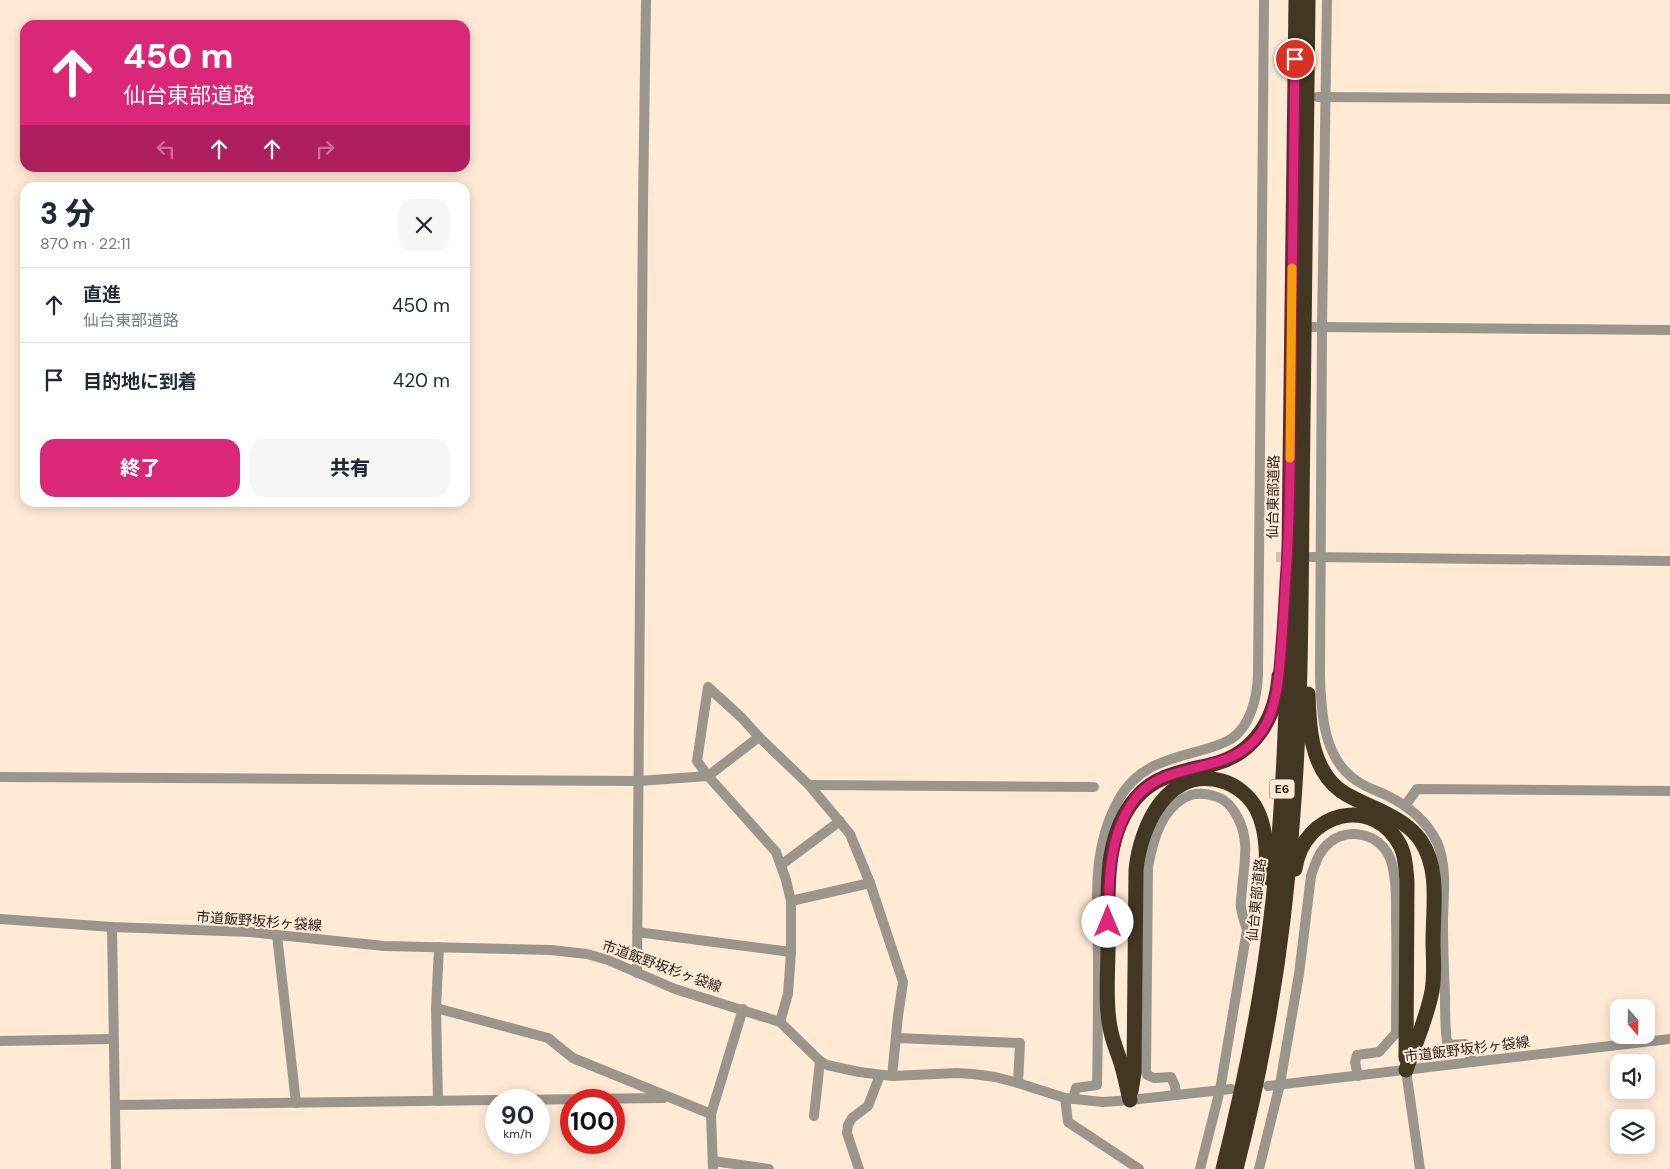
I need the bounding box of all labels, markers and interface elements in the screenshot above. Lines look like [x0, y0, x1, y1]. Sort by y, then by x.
text: 450 m [123, 33, 233, 79]
pin [1274, 38, 1316, 80]
icon: ahead [40, 40, 105, 105]
icon: arrive [1281, 45, 1309, 73]
text: 仙台東部道路 [123, 81, 255, 110]
icon: left [152, 135, 180, 163]
icon: ahead [205, 135, 233, 163]
icon: ahead [258, 135, 286, 163]
icon: right [311, 135, 339, 163]
text: 3 分 [40, 194, 95, 233]
button: close [398, 199, 450, 251]
text: 870 m · 22:11 [40, 233, 130, 254]
text: 直進 [83, 282, 121, 307]
icon: ahead [40, 291, 68, 319]
text: 450 m [392, 293, 450, 318]
text: 仙台東部道路 [83, 310, 179, 331]
icon: arrive [40, 366, 68, 394]
text: 420 m [393, 368, 450, 393]
text: 目的地に到着 [83, 369, 197, 394]
button: 終了 [40, 439, 240, 497]
button: 共有 [250, 439, 450, 497]
street label: 仙台東部道路 [1263, 455, 1283, 539]
road number: E6 [1270, 780, 1294, 799]
street label: 仙台東部道路 [1243, 857, 1269, 943]
position arrow [1081, 895, 1133, 947]
street label: 市道飯野坂杉ヶ袋線 [196, 908, 322, 934]
street label: 市道飯野坂杉ヶ袋線 [600, 936, 724, 996]
north arrow [1610, 999, 1655, 1044]
map controls [1610, 999, 1655, 1154]
street label: 市道飯野坂杉ヶ袋線 [1403, 1032, 1531, 1066]
button: sound [1610, 1054, 1655, 1099]
speed limit sign: 100 [560, 1089, 625, 1154]
text: 90 [501, 1099, 534, 1132]
button: layers [1610, 1109, 1655, 1154]
text: km/h [503, 1126, 532, 1142]

